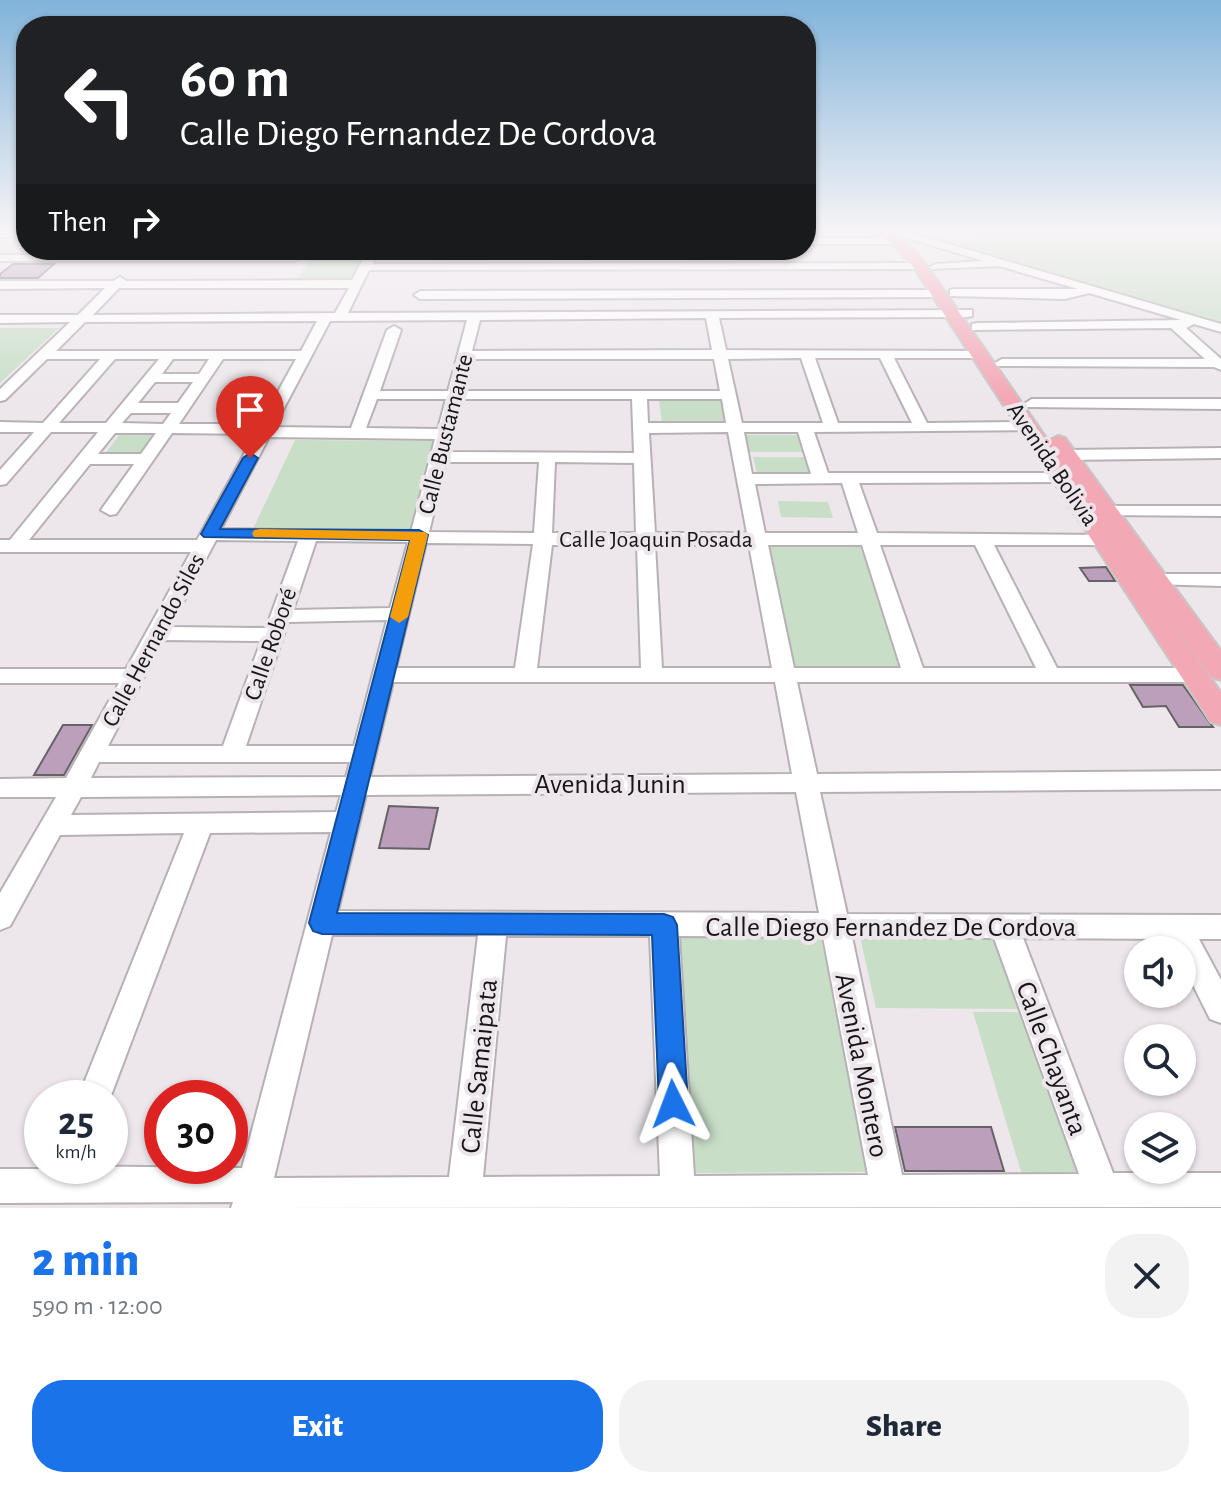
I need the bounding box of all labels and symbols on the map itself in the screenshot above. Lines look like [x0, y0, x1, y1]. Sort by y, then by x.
street label: Calle Bustamante [415, 352, 477, 517]
pin [216, 376, 284, 458]
street label: Avenida Bolivia [1002, 399, 1102, 531]
street label: Calle Joaquin Posada [559, 528, 753, 552]
street label: Calle Hernando Siles [98, 550, 210, 731]
street label: Calle Roboré [240, 585, 301, 704]
street label: Avenida Junin [534, 771, 686, 799]
street label: Calle Diego Fernandez De Cordova [706, 914, 1076, 942]
street label: Avenida Montero [829, 971, 893, 1160]
street label: Calle Samaipata [457, 977, 503, 1155]
street label: Calle Chayanta [1010, 978, 1092, 1139]
position arrow [631, 1062, 715, 1146]
speed limit sign: 30 [144, 1080, 248, 1184]

